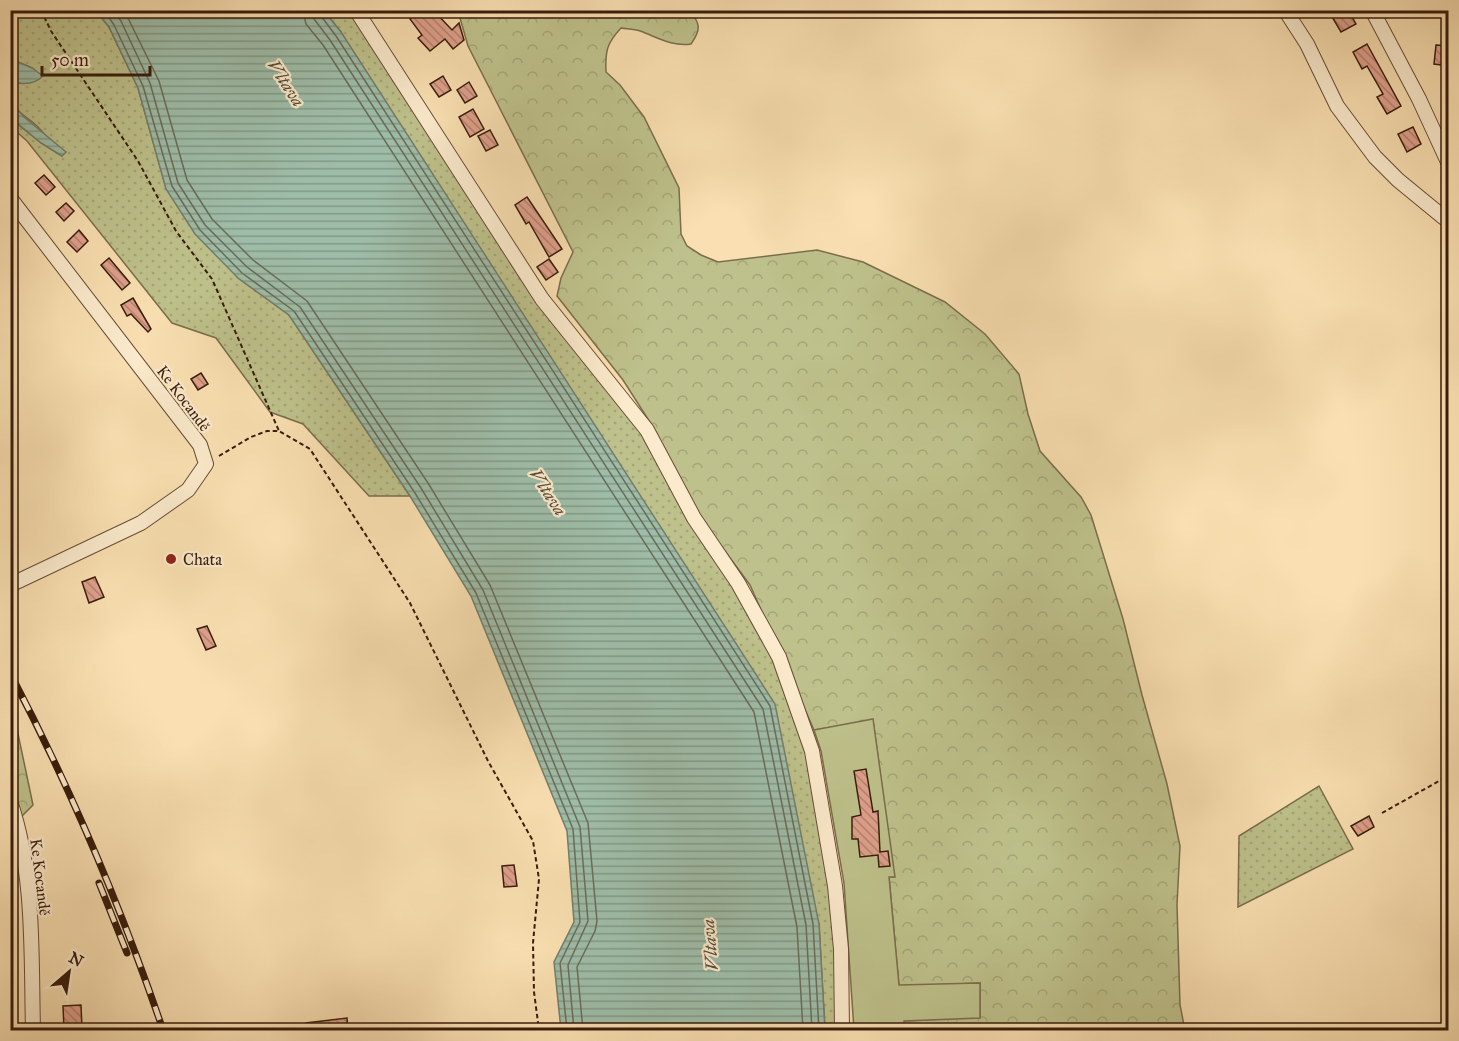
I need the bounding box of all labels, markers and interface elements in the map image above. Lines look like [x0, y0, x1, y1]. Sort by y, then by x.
scale bar [42, 39, 150, 77]
text: 50 m [51, 49, 89, 71]
water label: Vltava [263, 55, 310, 111]
street label: Ke Kocandě [153, 362, 215, 435]
water label: Vltava [525, 464, 572, 520]
place label: Chata [183, 550, 222, 569]
marker: Chata [164, 552, 178, 566]
street label: Ke Kocandě [26, 837, 55, 917]
water label: Vltava [697, 918, 723, 972]
north arrow [39, 942, 99, 1002]
text: N [65, 948, 87, 971]

